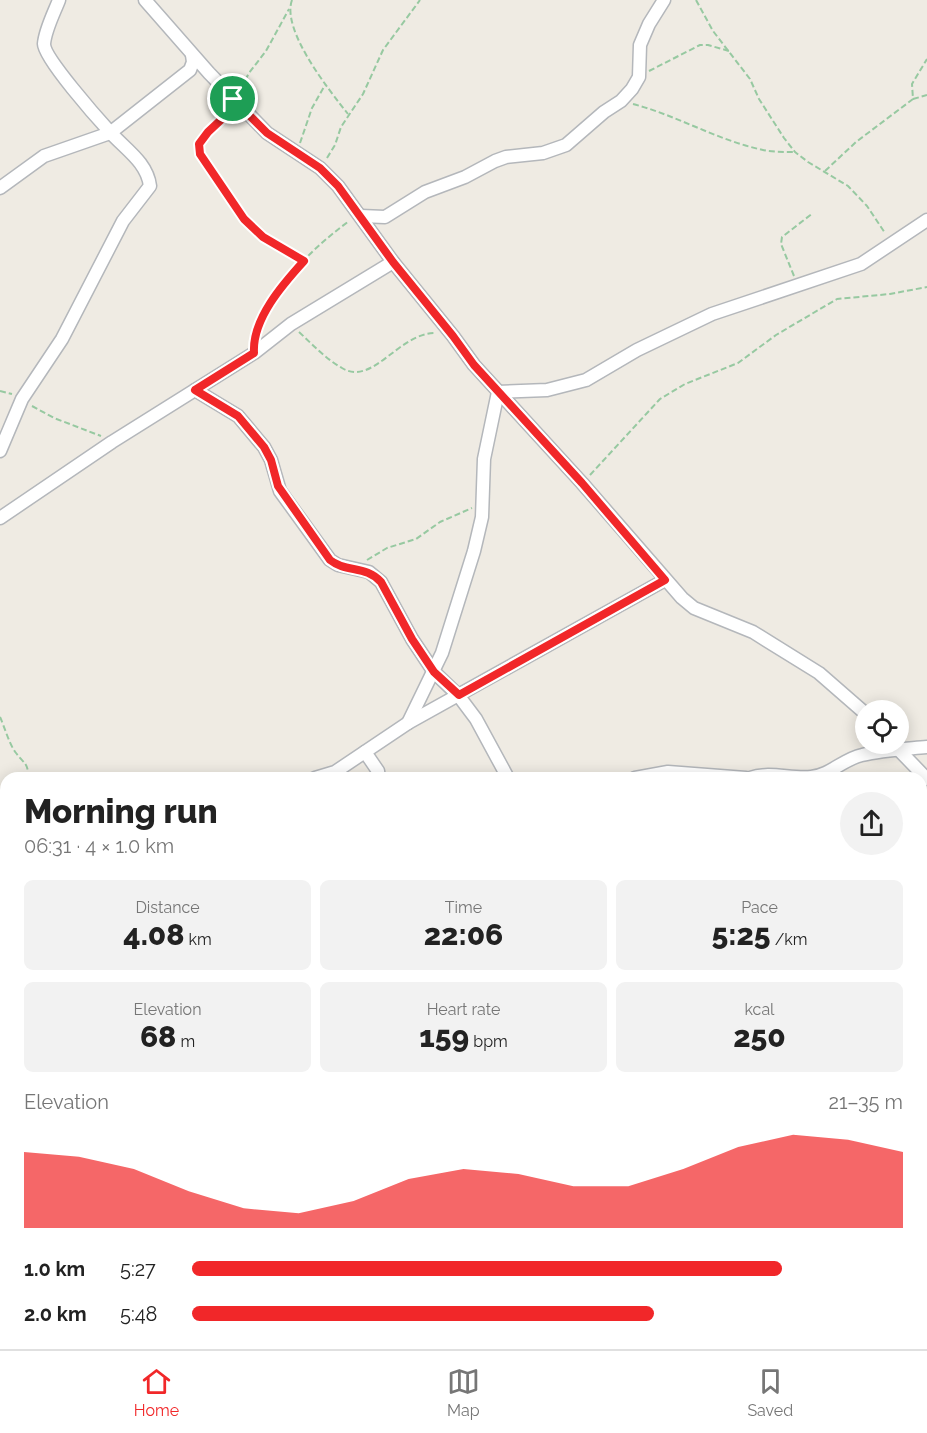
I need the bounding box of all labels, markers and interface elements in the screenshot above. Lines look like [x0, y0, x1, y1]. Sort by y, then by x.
pin [207, 73, 258, 124]
icon: arrive [216, 82, 249, 115]
map controls [855, 700, 909, 754]
button: locate [855, 700, 909, 754]
text: Morning run [24, 792, 218, 831]
button: share [840, 792, 903, 855]
text: 06:31 · 4 × 1.0 km [24, 834, 174, 858]
text: Distance [135, 898, 200, 917]
text: Time [445, 898, 482, 917]
text: Pace [741, 898, 778, 917]
text: 4.08 [123, 917, 184, 952]
text: 22:06 [424, 917, 503, 952]
text: 5:25 [711, 917, 771, 952]
text: km [184, 930, 212, 949]
text: /km [771, 930, 808, 949]
text: Elevation [134, 1000, 201, 1019]
text: Heart rate [427, 1000, 500, 1019]
text: kcal [745, 1000, 774, 1019]
text: 68 [140, 1019, 176, 1054]
text: 159 [419, 1019, 469, 1054]
text: 250 [733, 1019, 786, 1054]
text: m [176, 1032, 195, 1051]
text: bpm [469, 1032, 508, 1051]
text: Elevation [24, 1090, 109, 1114]
text: 21–35 m [828, 1090, 903, 1114]
text: 1.0 km [24, 1257, 85, 1281]
text: 5:27 [120, 1257, 156, 1281]
text: 2.0 km [24, 1302, 87, 1326]
text: 5:48 [120, 1302, 157, 1326]
tab: Home [134, 1365, 179, 1420]
tab: Map [447, 1365, 480, 1420]
tab: Saved [747, 1365, 793, 1420]

